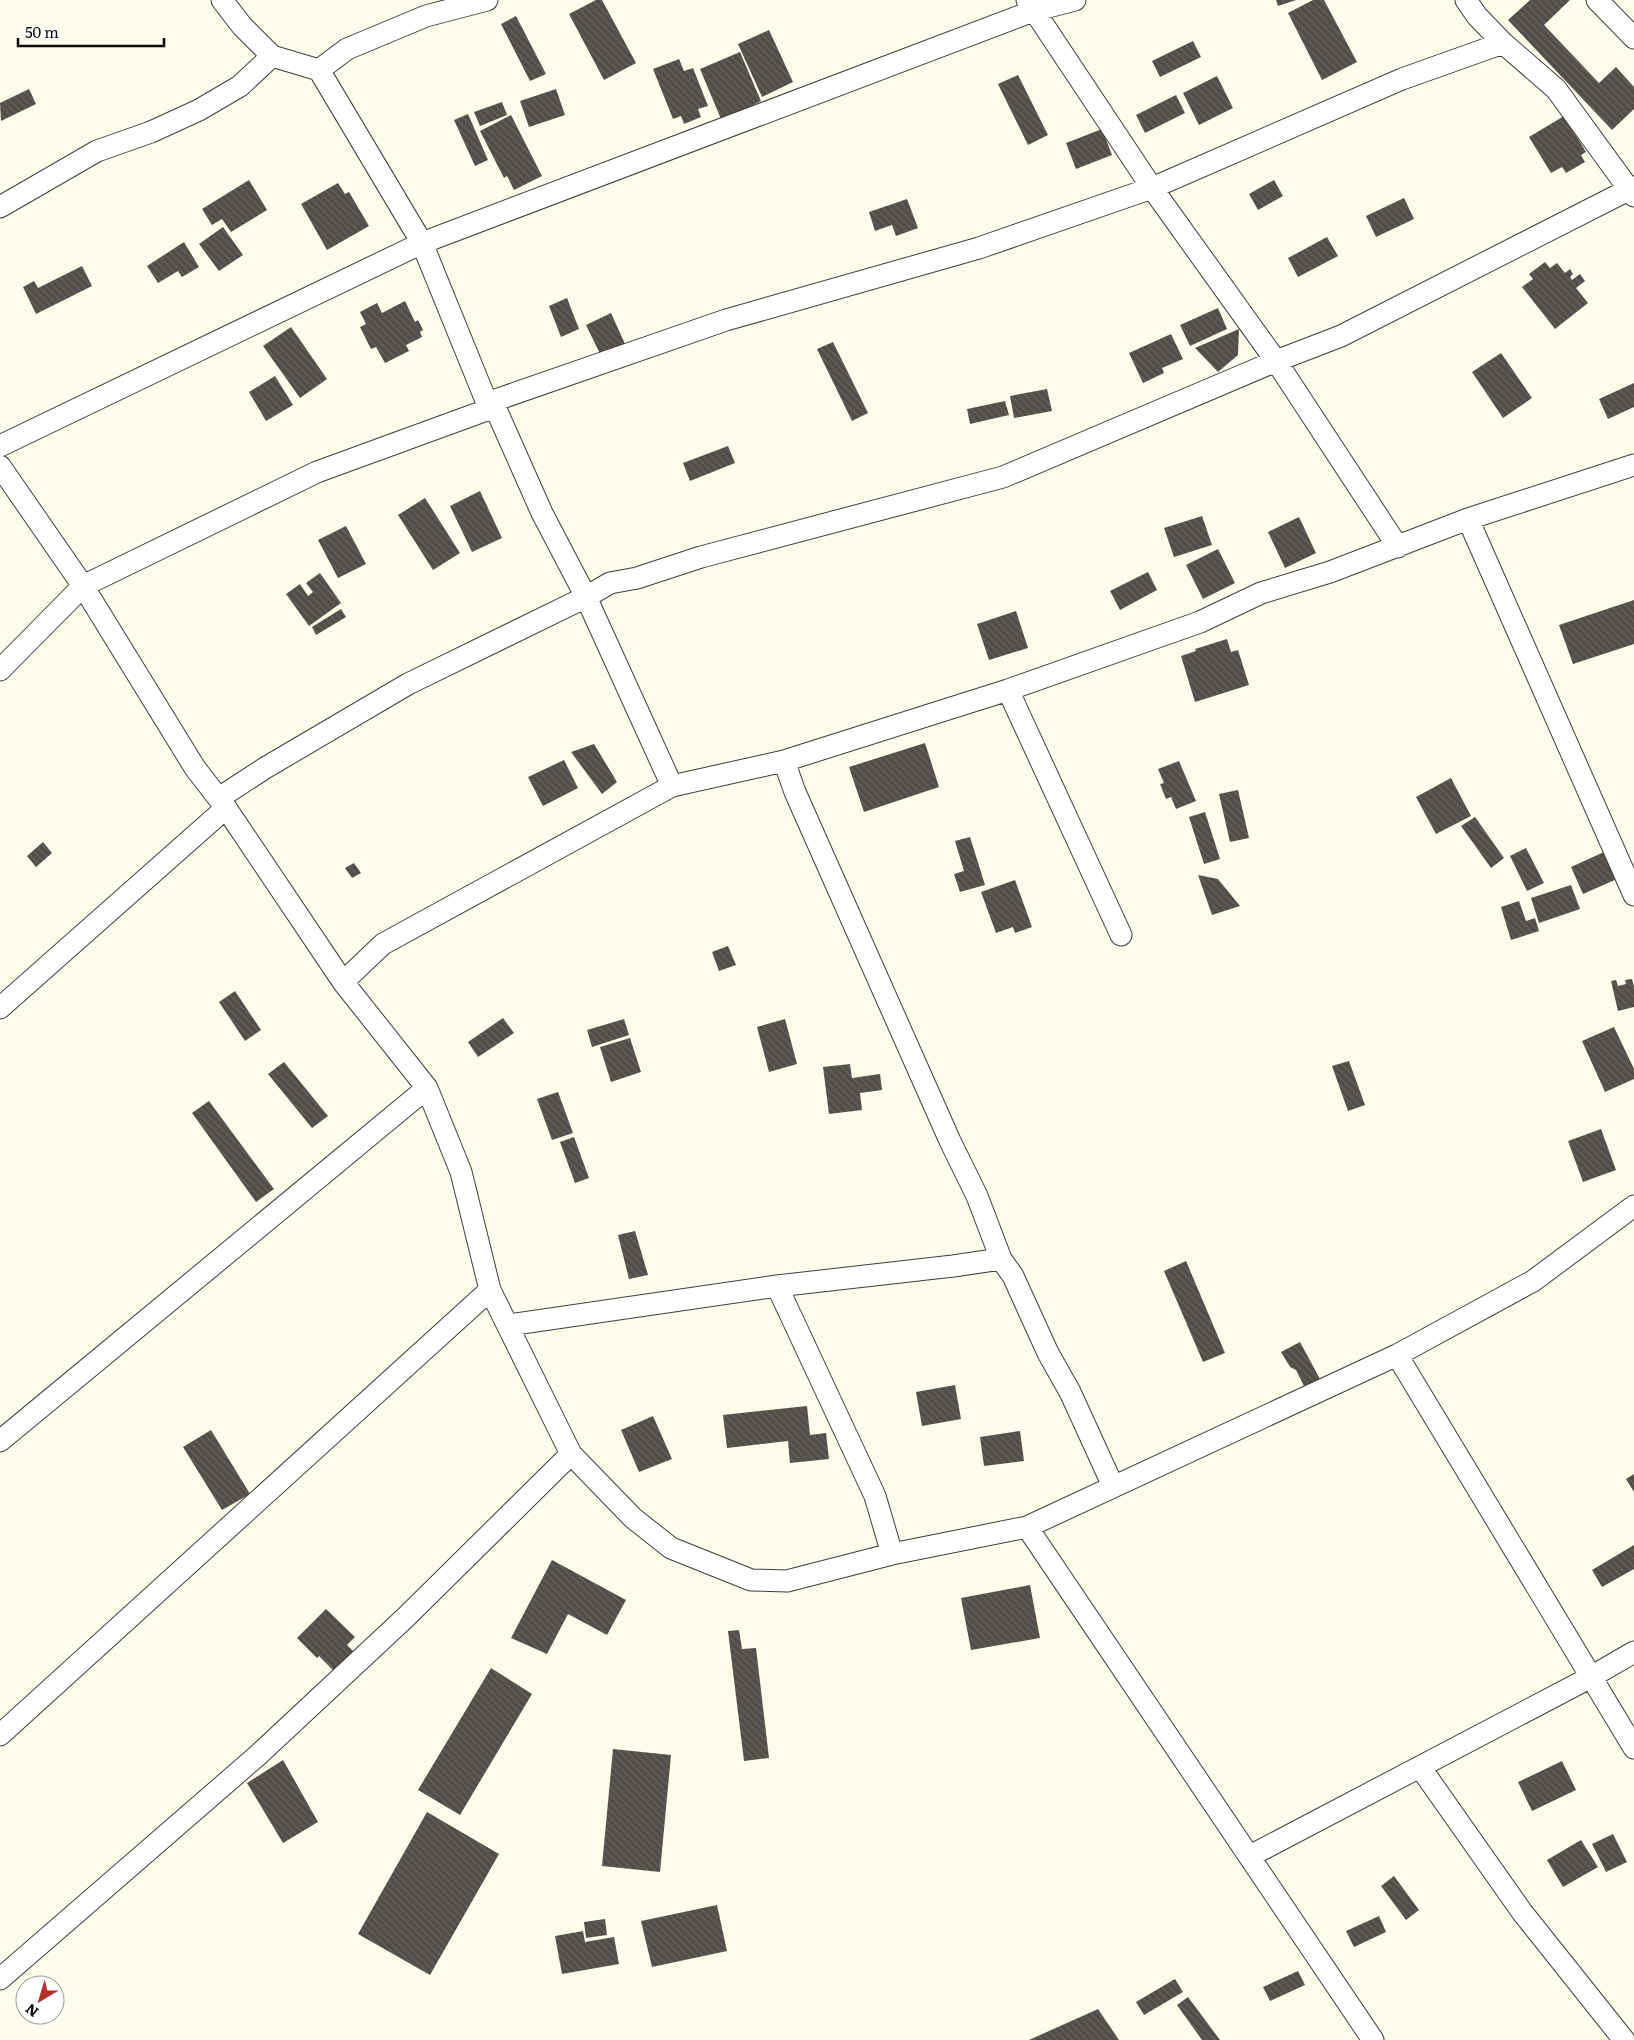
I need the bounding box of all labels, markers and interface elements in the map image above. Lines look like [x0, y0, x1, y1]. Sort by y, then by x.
scale bar [18, 15, 164, 47]
text: 50 m [25, 20, 59, 43]
north arrow [15, 1975, 65, 2025]
text: N [20, 1999, 42, 2023]

